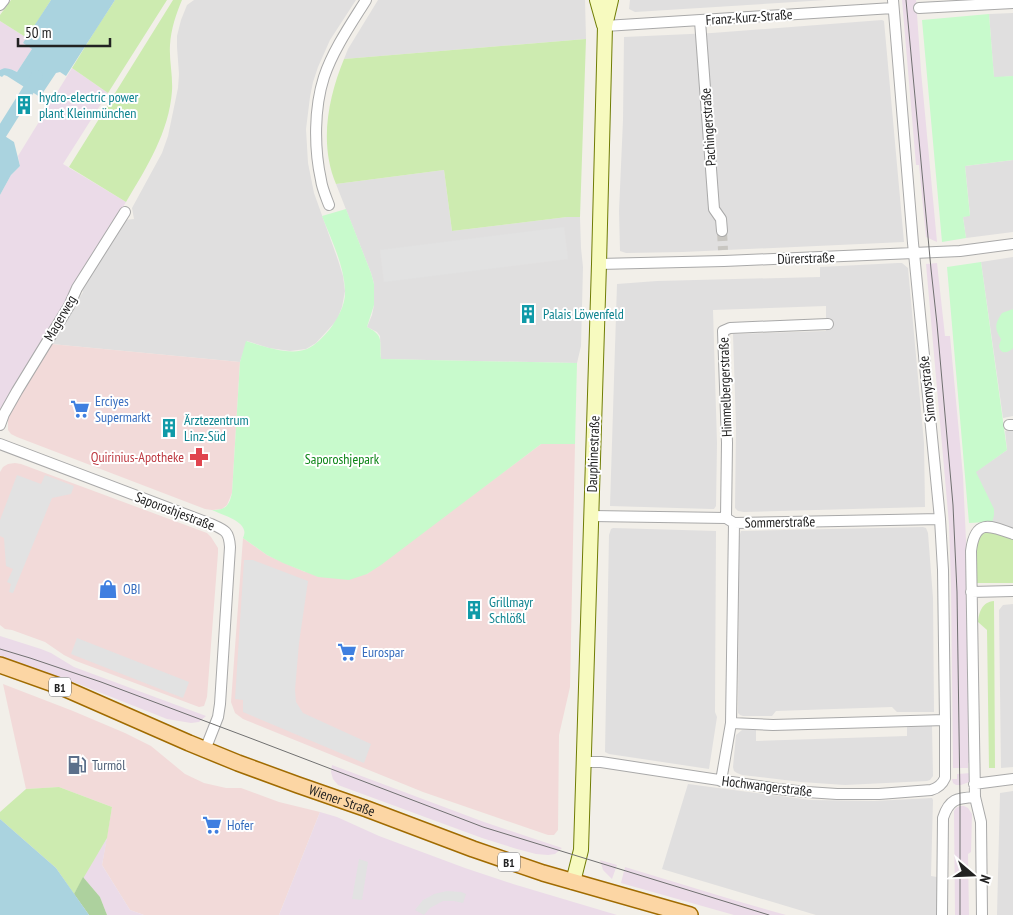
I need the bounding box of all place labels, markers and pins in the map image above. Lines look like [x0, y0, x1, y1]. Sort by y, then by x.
place label: hydro-electric power plant Kleinmünchen [39, 88, 138, 122]
building icon: hydro-electric power plant Kleinmünchen [13, 94, 35, 116]
building icon: Palais Löwenfeld [517, 303, 539, 325]
place label: Palais Löwenfeld [543, 305, 624, 323]
place label: Erciyes Supermarkt [95, 392, 151, 426]
supermarket icon: Erciyes Supermarkt [69, 398, 91, 420]
place label: Ärztezentrum Linz-Süd [184, 411, 249, 445]
building icon: Ärztezentrum Linz-Süd [158, 417, 180, 439]
pharmacy icon: Quirinius-Apotheke [188, 446, 210, 468]
place label: Quirinius-Apotheke [91, 448, 184, 466]
shop icon: OBI [97, 578, 119, 600]
place label: OBI [123, 580, 141, 598]
place label: Grillmayr Schlößl [489, 593, 533, 627]
building icon: Grillmayr Schlößl [463, 599, 485, 621]
supermarket icon: Eurospar [336, 641, 358, 663]
place label: Eurospar [362, 643, 404, 661]
fuel station icon: Turmöl [66, 754, 88, 776]
place label: Turmöl [92, 756, 126, 774]
supermarket icon: Hofer [201, 814, 223, 836]
place label: Hofer [227, 816, 254, 834]

